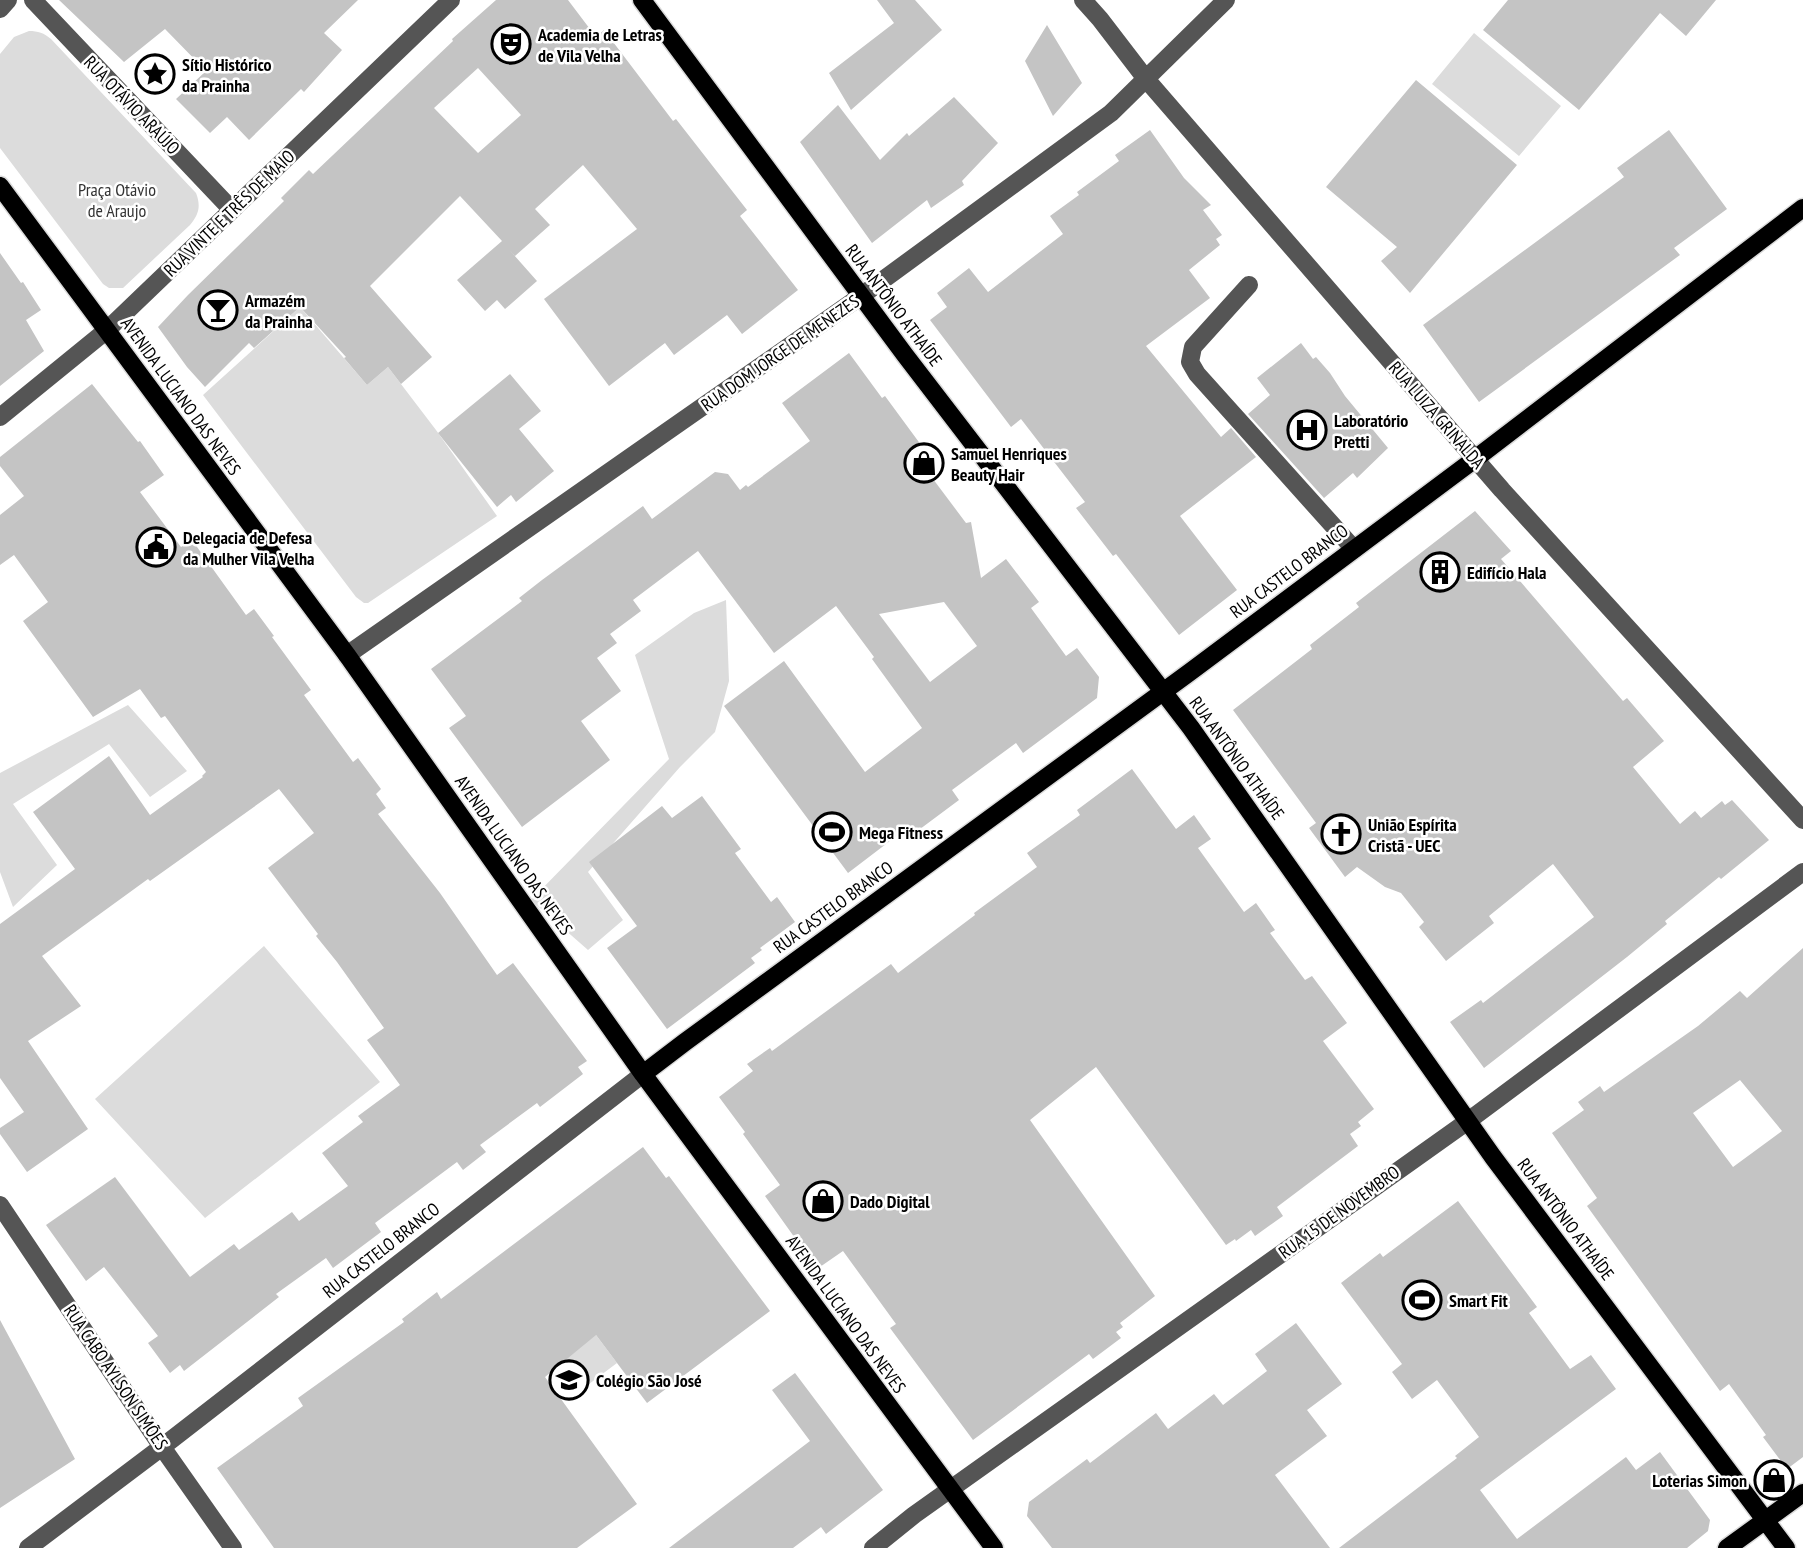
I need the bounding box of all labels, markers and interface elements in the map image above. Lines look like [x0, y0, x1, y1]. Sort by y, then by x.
theatre icon: Academia de Letras de Vila Velha [490, 23, 532, 65]
place label: Academia de Letras de Vila Velha [537, 23, 662, 67]
street label: RUA OTÁVIO ARAÚJO [79, 51, 185, 159]
place icon: Sítio Histórico da Prainha [134, 53, 176, 95]
place label: Sítio Histórico da Prainha [182, 53, 272, 97]
street label: RUA VINTE E TRÊS DE MAIO [159, 145, 299, 281]
park label: Praça Otávio de Araujo [78, 178, 156, 222]
street label: RUA ANTÔNIO ATHAÍDE [841, 239, 947, 371]
bar icon: Armazém da Prainha [197, 289, 239, 331]
place label: Armazém da Prainha [244, 289, 313, 333]
street label: RUA DOM JORGE DE MENEZES [696, 289, 864, 416]
street label: AVENIDA LUCIANO DAS NEVES [116, 312, 246, 480]
street label: RUA LUIZA GRINALDA [1384, 356, 1490, 474]
hospital icon: Laboratório Pretti [1286, 409, 1328, 451]
place label: Laboratório Pretti [1334, 409, 1408, 453]
shop icon: Samuel Henriques Beauty Hair [903, 442, 945, 484]
place label: Samuel Henriques Beauty Hair [951, 442, 1067, 486]
street label: RUA CASTELO BRANCO [1225, 519, 1353, 623]
public building icon: Delegacia de Defesa da Mulher Vila Velha [135, 526, 177, 568]
place label: Delegacia de Defesa da Mulher Vila Velha [183, 526, 314, 570]
building icon: Edifício Hala [1419, 551, 1461, 593]
place label: Edifício Hala [1467, 561, 1547, 584]
street label: RUA ANTÔNIO ATHAÍDE [1185, 692, 1289, 824]
street label: AVENIDA LUCIANO DAS NEVES [450, 771, 578, 940]
sports icon: Mega Fitness [811, 811, 853, 853]
church icon: União Espírita Cristã - UEC [1320, 813, 1362, 855]
place label: União Espírita Cristã - UEC [1368, 813, 1457, 857]
place label: Mega Fitness [859, 821, 943, 844]
street label: RUA CASTELO BRANCO [769, 856, 897, 958]
street label: RUA ANTÔNIO ATHAÍDE [1513, 1153, 1619, 1285]
street label: RUA 15 DE NOVEMBRO [1274, 1160, 1404, 1264]
shop icon: Dado Digital [802, 1180, 844, 1222]
place label: Dado Digital [850, 1190, 930, 1213]
street label: RUA CASTELO BRANCO [318, 1197, 444, 1303]
street label: AVENIDA LUCIANO DAS NEVES [781, 1230, 911, 1398]
sports icon: Smart Fit [1401, 1279, 1443, 1321]
place label: Smart Fit [1449, 1289, 1509, 1312]
street label: RUA CABO AYLSON SIMÕES [59, 1300, 173, 1454]
school or university icon: Colégio São José [548, 1359, 590, 1401]
place label: Colégio São José [596, 1369, 702, 1392]
shop icon: Loterias Simon [1753, 1459, 1795, 1501]
place label: Loterias Simon [1652, 1469, 1747, 1492]

